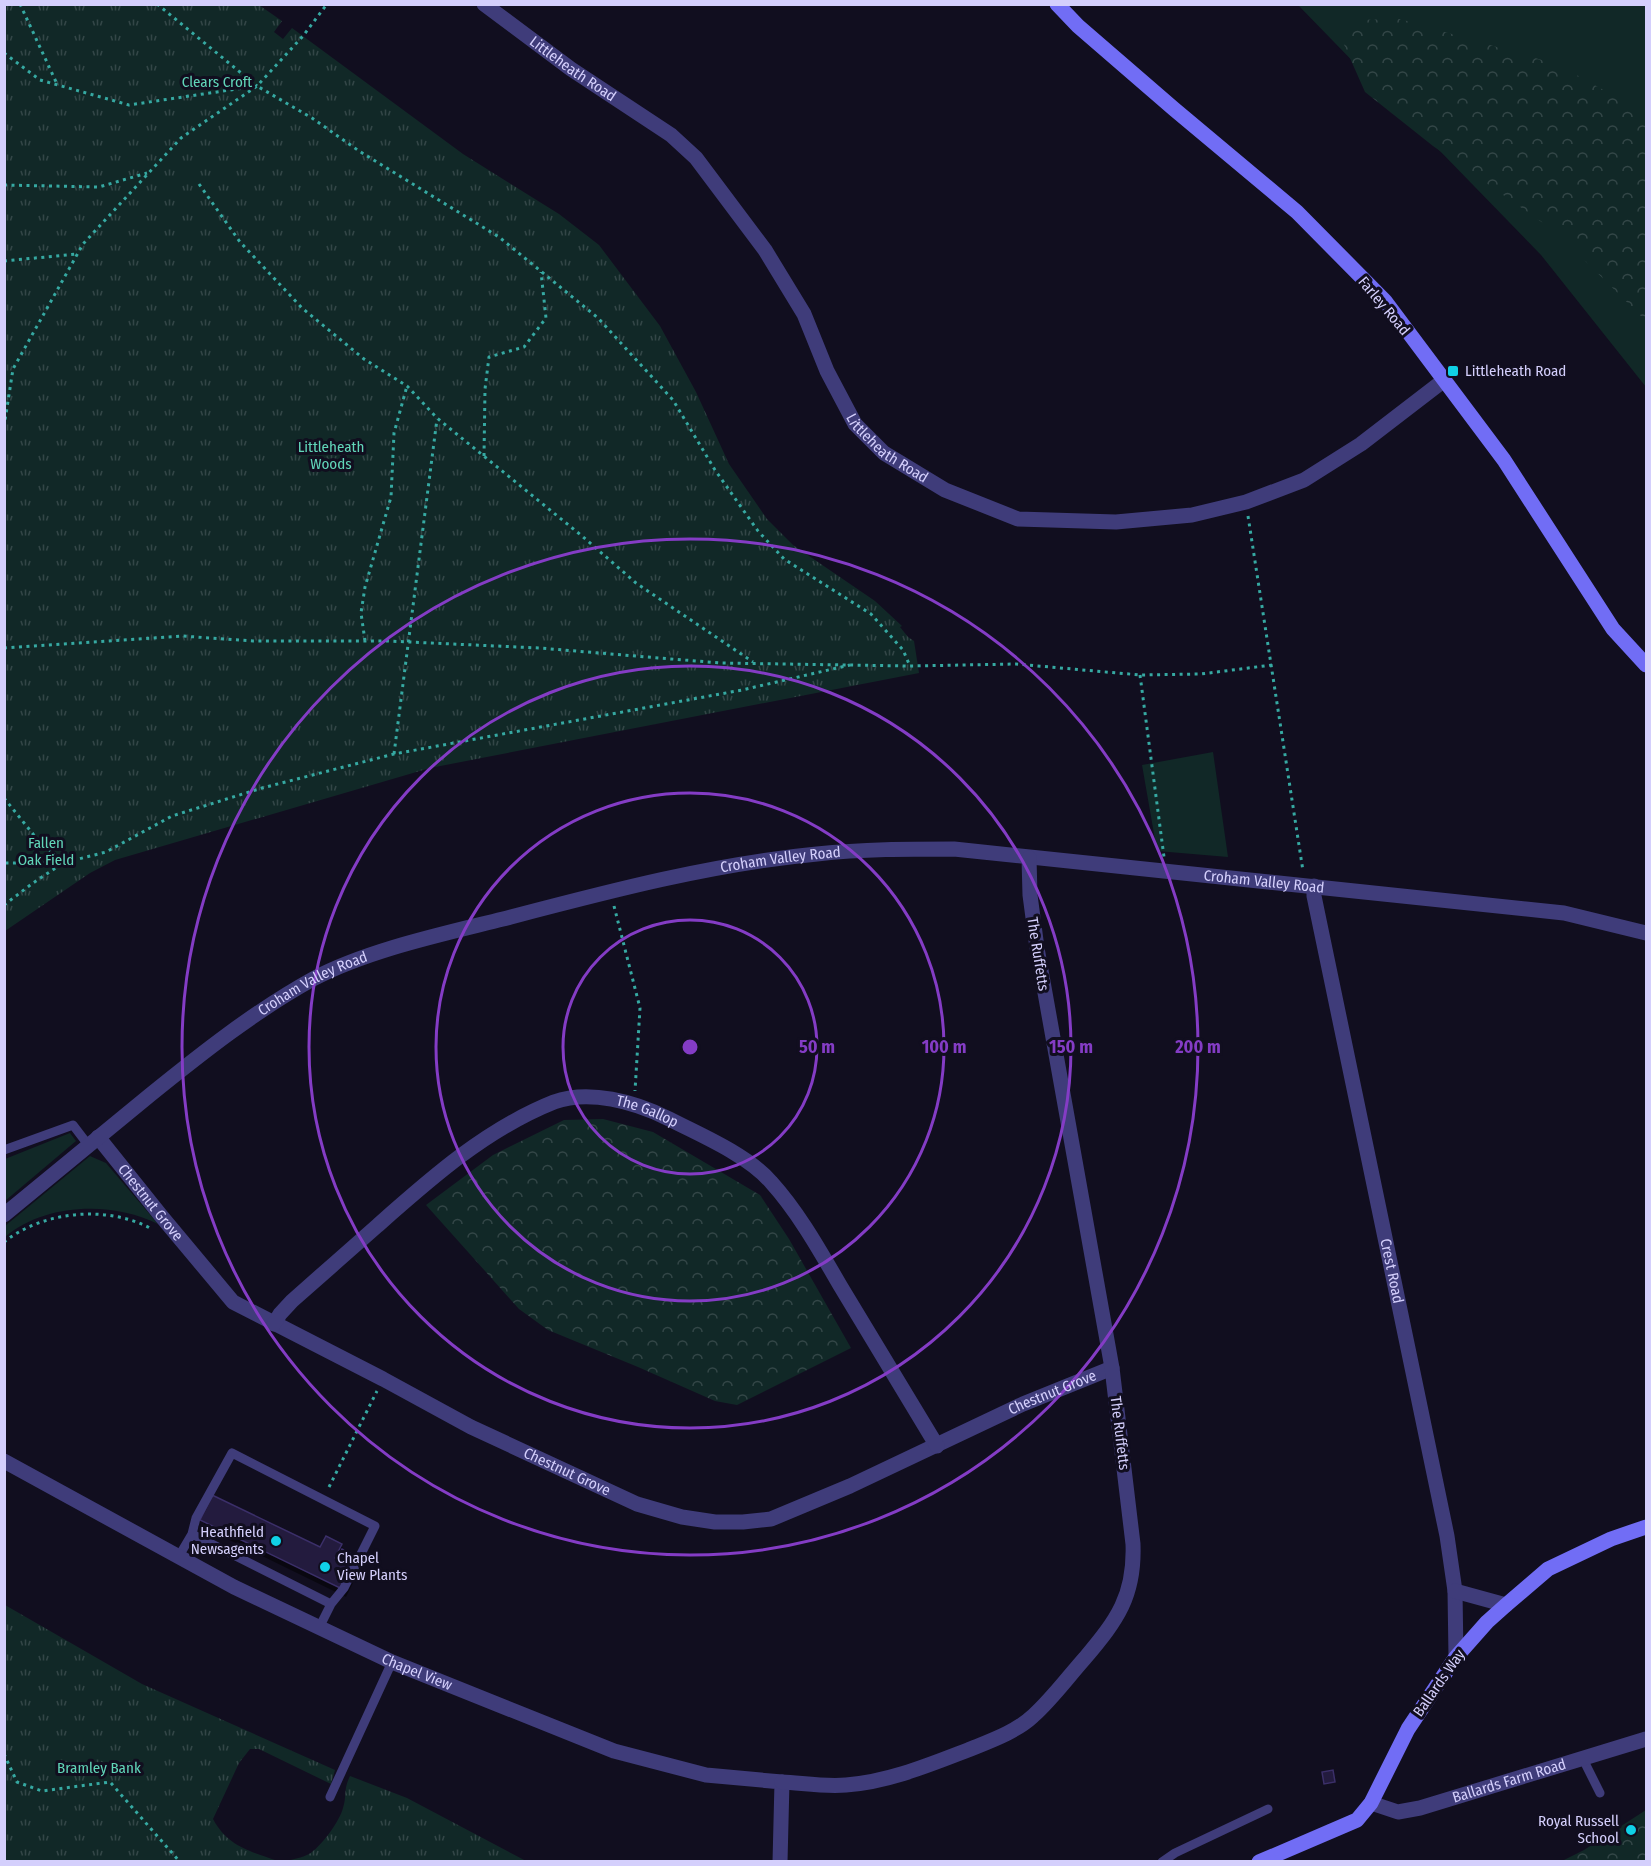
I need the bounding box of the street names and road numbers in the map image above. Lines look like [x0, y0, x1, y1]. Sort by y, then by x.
street label: Littleheath Road [526, 32, 619, 105]
street label: Farley Road [1354, 273, 1414, 339]
street label: Littleheath Road [842, 411, 931, 487]
street label: Croham Valley Road [719, 843, 841, 876]
street label: Croham Valley Road [1203, 866, 1325, 897]
street label: The Ruffetts [1023, 916, 1053, 992]
street label: Croham Valley Road [254, 948, 370, 1019]
street label: The Gallop [615, 1091, 681, 1131]
street label: Chestnut Grove [114, 1160, 187, 1245]
street label: Crest Road [1376, 1237, 1407, 1305]
street label: Chestnut Grove [1005, 1366, 1099, 1419]
street label: The Ruffetts [1107, 1395, 1133, 1471]
street label: Chestnut Grove [521, 1444, 613, 1499]
street label: Ballards Way [1409, 1646, 1469, 1720]
street label: Chapel View [379, 1649, 455, 1694]
street label: Ballards Farm Road [1450, 1755, 1568, 1807]

